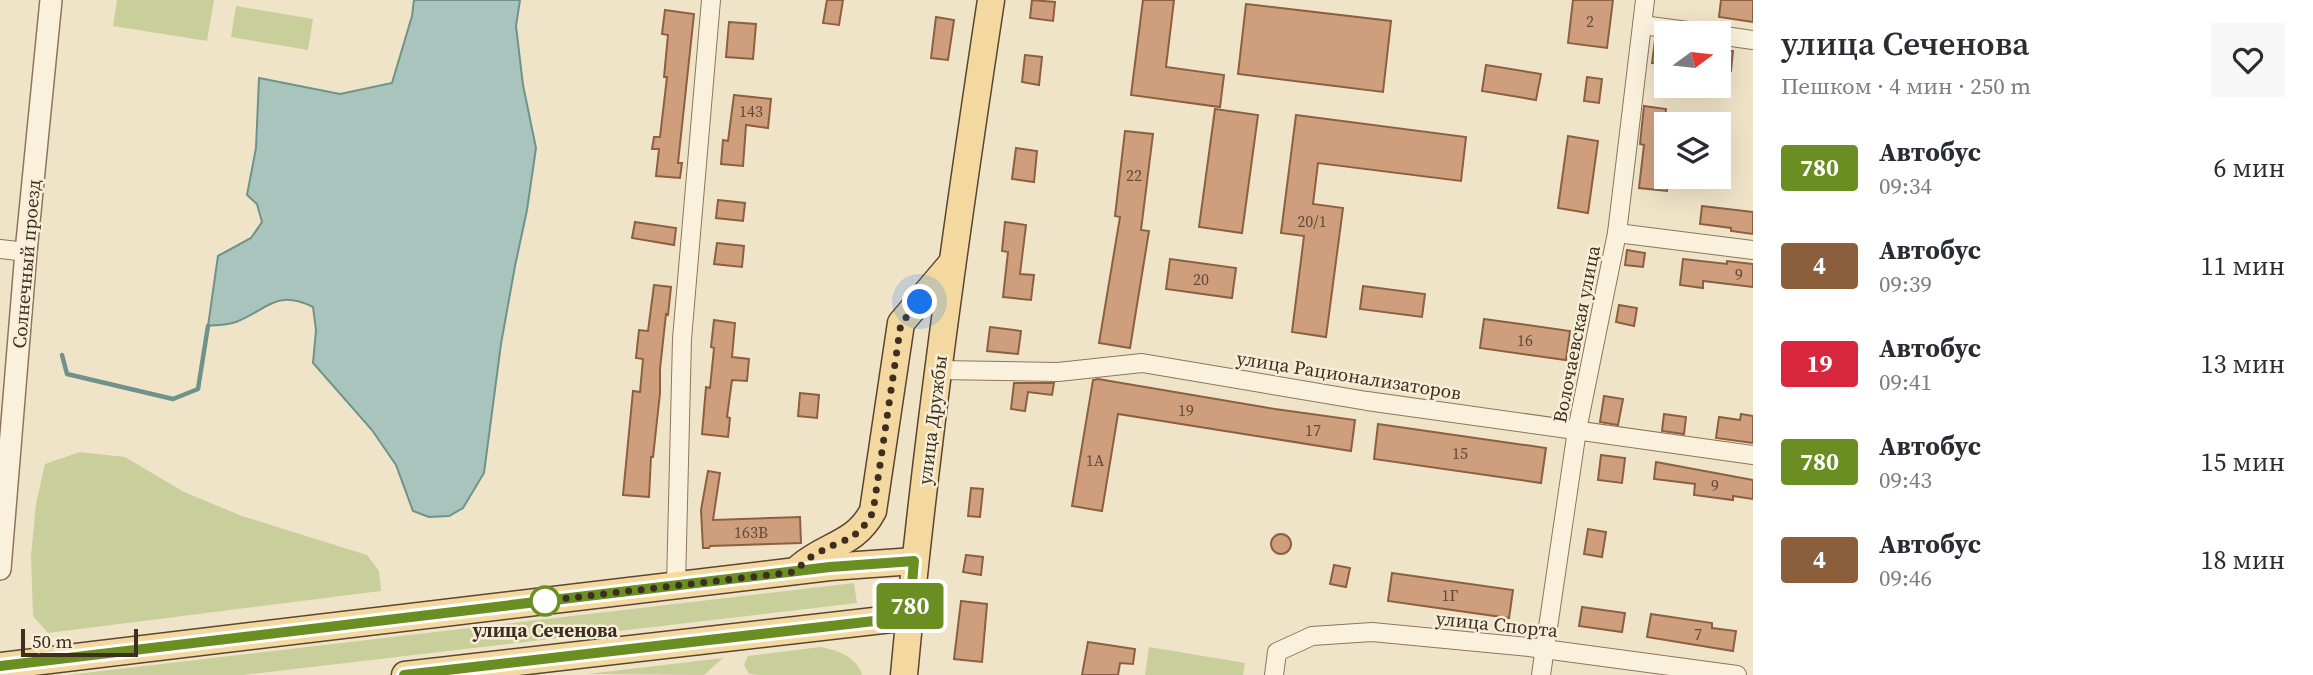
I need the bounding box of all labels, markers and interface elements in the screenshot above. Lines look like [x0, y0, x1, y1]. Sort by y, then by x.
house number: 2 [1586, 10, 1594, 32]
north arrow [1654, 21, 1731, 98]
map controls [1654, 21, 1731, 189]
text: улица Сеченова [1781, 21, 2029, 66]
button: heart [2211, 23, 2285, 97]
text: Пешком · 4 мин · 250 m [1781, 70, 2031, 102]
house number: 143 [739, 100, 763, 122]
button: layers [1654, 112, 1731, 189]
text: Автобус [1879, 134, 1981, 170]
text: 6 мин [2213, 150, 2285, 186]
text: 780 [1800, 151, 1839, 184]
house number: 22 [1126, 164, 1142, 186]
text: 09:34 [1879, 170, 1932, 202]
street label: Солнечный проезд [6, 178, 46, 350]
house number: 20/1 [1297, 210, 1327, 232]
text: Автобус [1879, 232, 1981, 268]
street label: Волочаевская улица [1546, 243, 1606, 425]
text: 11 мин [2200, 248, 2285, 284]
text: 4 [1813, 249, 1826, 282]
house number: 9 [1735, 263, 1743, 285]
house number: 20 [1193, 268, 1209, 290]
text: 09:39 [1879, 268, 1932, 300]
your location [902, 284, 937, 319]
house number: 16 [1517, 329, 1533, 351]
text: Автобус [1879, 330, 1981, 366]
street label: улица Рационализаторов [1235, 344, 1463, 406]
text: 13 мин [2200, 346, 2285, 382]
text: 19 [1806, 347, 1833, 380]
street label: улица Дружбы [911, 354, 953, 486]
text: 09:41 [1879, 366, 1932, 398]
house number: 19 [1178, 399, 1194, 421]
house number: 17 [1305, 419, 1321, 441]
text: Автобус [1879, 428, 1981, 464]
house number: 15 [1452, 442, 1468, 464]
text: 15 мин [2200, 444, 2285, 480]
text: 780 [1800, 445, 1839, 478]
house number: 1А [1086, 449, 1105, 471]
text: 09:43 [1879, 464, 1932, 496]
house number: 9 [1711, 474, 1719, 496]
house number: 163В [734, 521, 768, 543]
text: Автобус [1879, 526, 1981, 562]
text: 18 мин [2200, 542, 2285, 578]
text: 4 [1813, 543, 1826, 576]
text: 09:46 [1879, 562, 1932, 594]
line badge: 780 [870, 583, 950, 629]
house number: 1Г [1442, 584, 1459, 606]
marker: улица Сеченова [530, 586, 560, 616]
text: 780 [890, 589, 930, 622]
street label: улица Спорта [1435, 605, 1560, 643]
place label: улица Сеченова [471, 617, 618, 643]
house number: 7 [1694, 623, 1702, 645]
scale bar [21, 626, 138, 658]
text: 50 m [32, 628, 73, 654]

